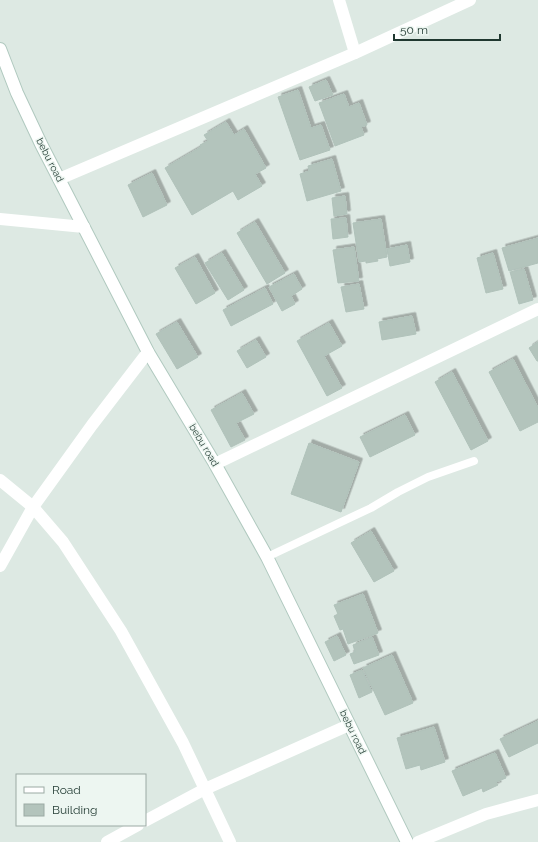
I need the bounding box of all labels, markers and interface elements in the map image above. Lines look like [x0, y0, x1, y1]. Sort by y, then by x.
scale bar [394, 16, 500, 42]
text: 50 m [400, 23, 428, 37]
street label: bebu road [34, 136, 66, 184]
street label: bebu road [187, 422, 221, 468]
street label: bebu road [338, 708, 368, 756]
legend [16, 774, 146, 826]
text: Road [52, 783, 81, 797]
text: Building [52, 803, 98, 817]

